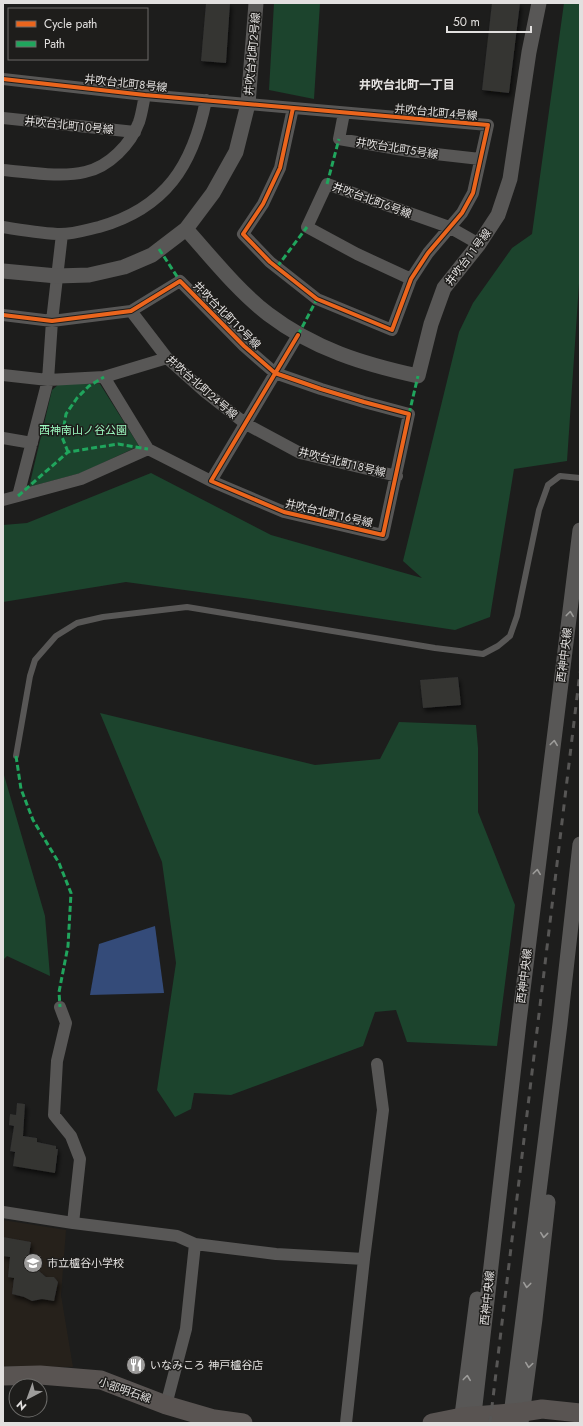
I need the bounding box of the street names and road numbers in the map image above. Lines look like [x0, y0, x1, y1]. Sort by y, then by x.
street label: 井吹台北町２号線 [240, 12, 264, 96]
street label: 井吹台北町８号線 [84, 71, 168, 95]
street label: 井吹台北町４号線 [394, 100, 478, 124]
street label: 井吹台北町１０号線 [24, 112, 114, 138]
street label: 井吹台北町５号線 [355, 134, 439, 162]
street label: 井吹台北町６号線 [330, 178, 414, 222]
street label: 井吹台１１号線 [441, 225, 495, 289]
street label: 井吹台北町１９号線 [190, 278, 264, 352]
street label: 井吹台北町２４号線 [163, 352, 241, 422]
street label: 井吹台北町１８号線 [297, 443, 387, 481]
street label: 井吹台北町１６号線 [283, 495, 375, 531]
street label: 西神中央線 [553, 627, 575, 683]
street label: 西神中央線 [513, 948, 535, 1004]
street label: 西神中央線 [476, 1270, 498, 1326]
street label: 小部明石線 [96, 1373, 154, 1407]

